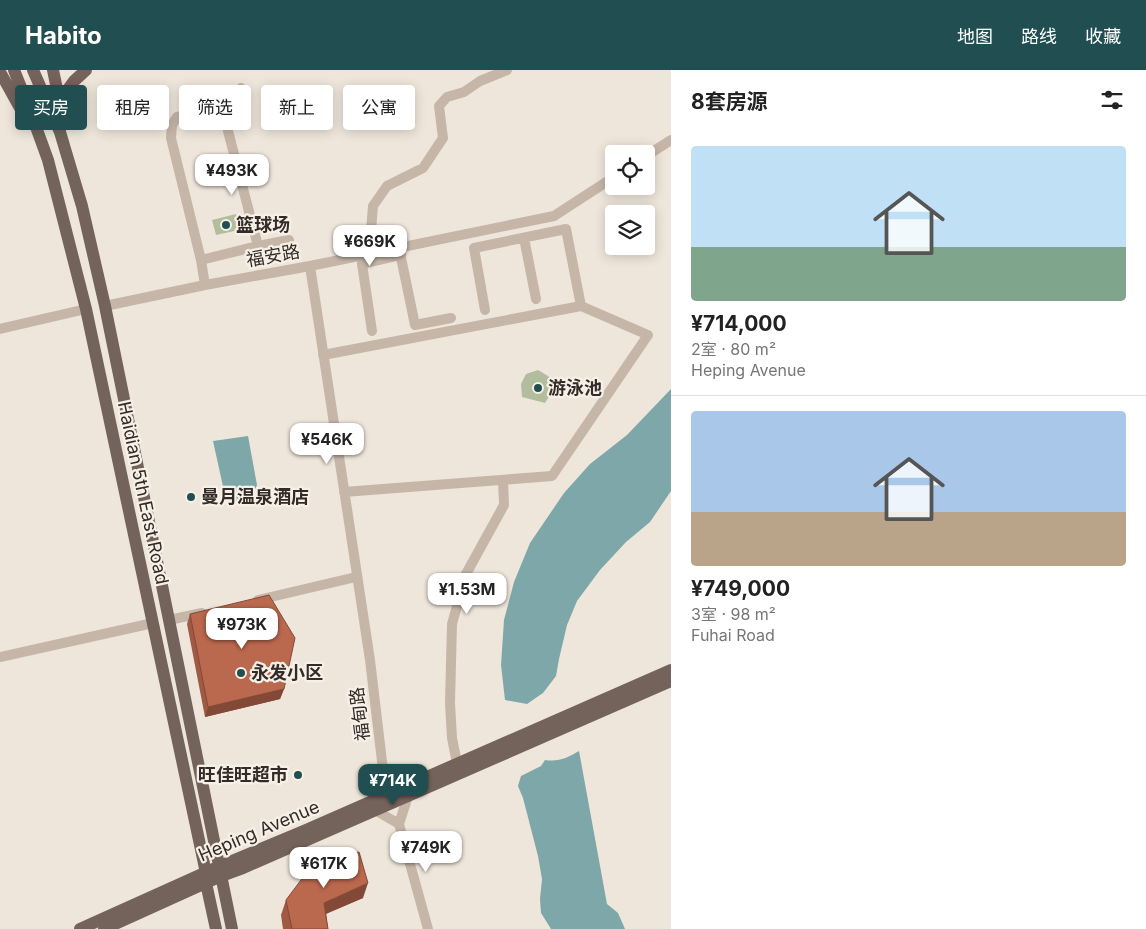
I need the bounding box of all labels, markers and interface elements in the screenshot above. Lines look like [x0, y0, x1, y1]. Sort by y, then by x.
text: Habito [25, 21, 102, 50]
text: 地图 [957, 26, 993, 47]
text: 路线 [1021, 26, 1057, 47]
text: 收藏 [1085, 26, 1121, 47]
chip: 买房 [15, 85, 87, 130]
chip: 租房 [97, 85, 169, 130]
chip: 筛选 [179, 85, 251, 130]
chip: 新上 [261, 85, 333, 130]
chip: 公寓 [343, 85, 415, 130]
icon: filters [1098, 86, 1126, 114]
text: 8套房源 [691, 89, 768, 114]
map controls [605, 145, 655, 255]
button: locate [605, 145, 655, 195]
pin: ¥493K [197, 154, 267, 196]
text: ¥493K [206, 160, 258, 180]
icon: home [864, 178, 954, 268]
button: layers [605, 205, 655, 255]
place label: 篮球场 [236, 214, 290, 235]
marker: 篮球场 [220, 219, 232, 231]
pin: ¥669K [335, 224, 405, 267]
text: ¥669K [344, 231, 396, 251]
street label: 福安路 [245, 240, 301, 271]
text: ¥714,000 [691, 311, 787, 336]
text: 2室 · 80 m² [691, 339, 776, 359]
text: Heping Avenue [691, 360, 806, 380]
place label: 游泳池 [548, 377, 602, 398]
marker: 游泳池 [532, 382, 544, 394]
street label: Haidian 5th East Road [114, 400, 173, 586]
pin: ¥546K [292, 422, 362, 465]
text: ¥546K [301, 429, 353, 449]
icon: home [864, 444, 954, 534]
place label: 曼月温泉酒店 [201, 486, 309, 507]
marker: 曼月温泉酒店 [185, 491, 197, 503]
pin: ¥1.53M [426, 572, 508, 615]
text: ¥749,000 [691, 576, 790, 601]
text: ¥1.53M [439, 579, 495, 599]
text: 3室 · 98 m² [691, 604, 776, 624]
pin: ¥973K [207, 608, 277, 650]
text: ¥973K [217, 614, 267, 634]
text: Fuhai Road [691, 625, 775, 645]
place label: 永发小区 [251, 662, 323, 683]
marker: 永发小区 [235, 667, 247, 679]
street label: 福甸路 [346, 686, 373, 742]
place label: 旺佳旺超市 [198, 764, 288, 785]
pin: ¥714K [358, 764, 428, 806]
marker: 旺佳旺超市 [292, 769, 304, 781]
text: ¥714K [369, 770, 417, 790]
street label: Heping Avenue [195, 796, 322, 865]
pin: ¥749K [391, 830, 461, 873]
text: ¥749K [401, 837, 451, 857]
pin: ¥617K [289, 846, 359, 889]
text: ¥617K [300, 853, 348, 873]

